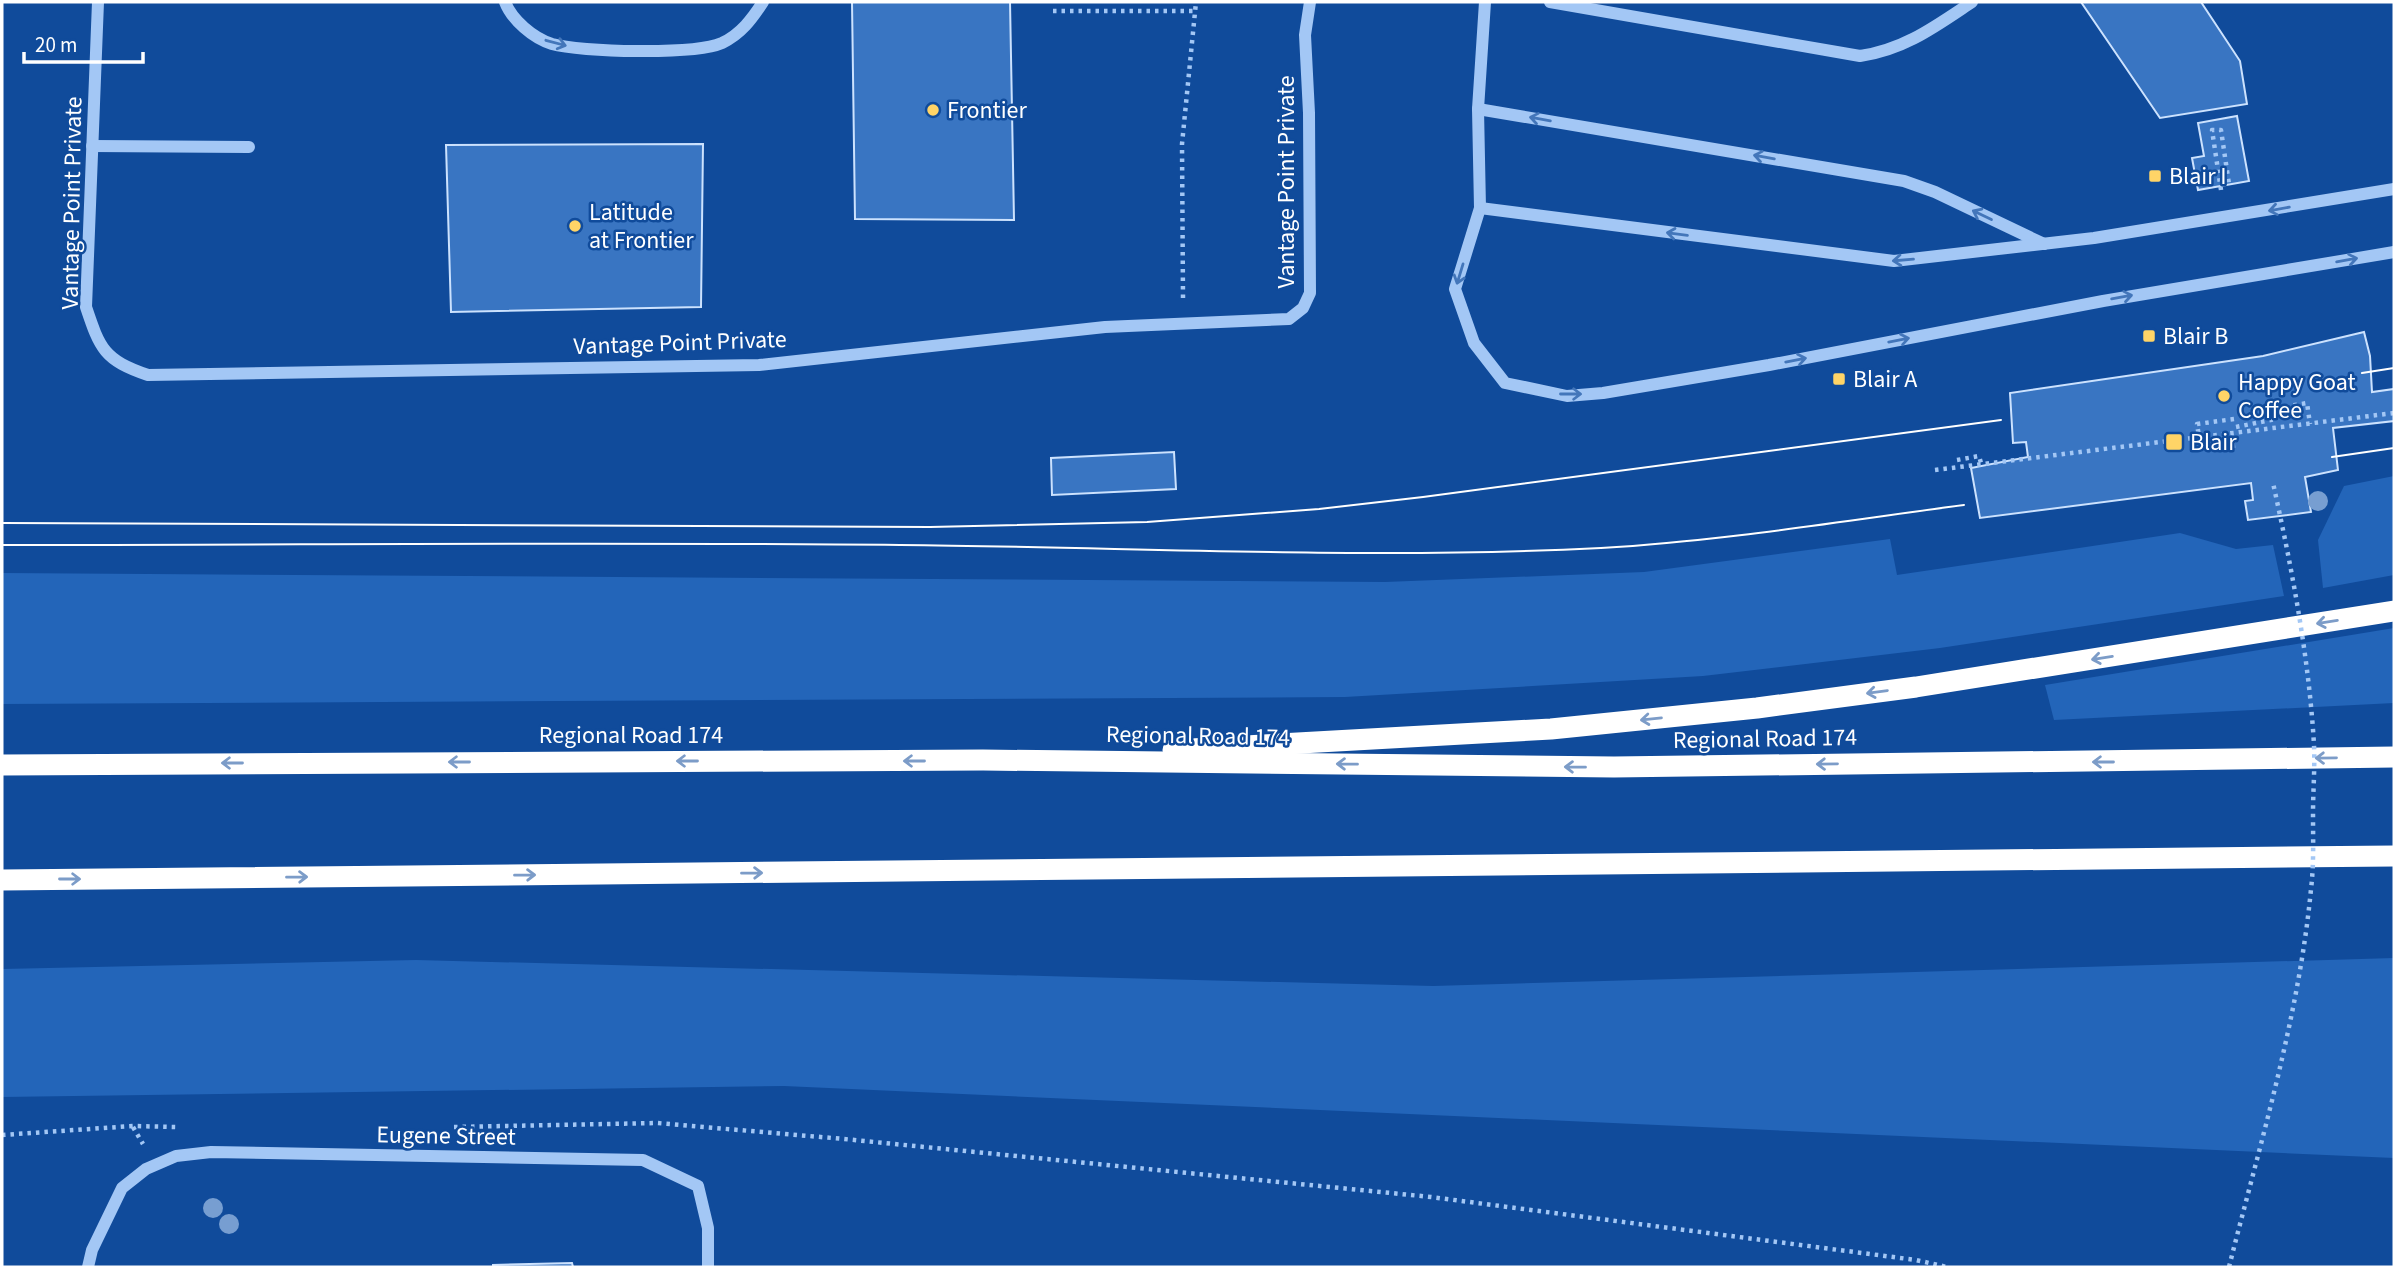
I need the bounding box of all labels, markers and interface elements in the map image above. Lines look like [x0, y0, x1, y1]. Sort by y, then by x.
scale bar [24, 21, 144, 65]
text: 20 m [35, 30, 77, 60]
one-way arrow [544, 37, 566, 50]
street label: Vantage Point Private [1269, 75, 1304, 289]
place label: Frontier [947, 93, 1028, 128]
street label: Vantage Point Private [53, 96, 91, 310]
marker: Frontier [925, 102, 941, 118]
one-way arrow [1529, 112, 1551, 125]
one-way arrow [1753, 150, 1776, 163]
place label: Blair I [2169, 159, 2227, 194]
marker: Blair I [2147, 168, 2163, 184]
place label: Latitude at Frontier [589, 195, 694, 258]
one-way arrow [2268, 203, 2291, 216]
one-way arrow [1972, 207, 1993, 221]
marker: Latitude at Frontier [567, 218, 583, 234]
one-way arrow [1667, 227, 1689, 240]
one-way arrow [2335, 253, 2358, 266]
one-way arrow [1892, 254, 1915, 267]
one-way arrow [1453, 263, 1466, 285]
one-way arrow [2111, 290, 2133, 304]
place label: Blair B [2163, 319, 2228, 354]
street label: Vantage Point Private [573, 322, 787, 364]
marker: Blair B [2141, 328, 2157, 344]
one-way arrow [1887, 333, 1910, 346]
one-way arrow [1784, 352, 1807, 366]
place label: Blair A [1853, 362, 1917, 397]
place label: Happy Goat Coffee [2238, 365, 2356, 428]
marker: Blair A [1831, 371, 1847, 387]
one-way arrow [1560, 387, 1583, 401]
marker: Happy Goat Coffee [2216, 388, 2232, 404]
place label: Blair [2190, 425, 2237, 460]
marker: Blair [2164, 432, 2184, 452]
one-way arrow [2316, 616, 2339, 629]
one-way arrow [2091, 652, 2114, 665]
one-way arrow [1866, 686, 1889, 699]
one-way arrow [1641, 713, 1663, 726]
street label: Regional Road 174 [1106, 717, 1291, 755]
street label: Regional Road 174 [539, 718, 723, 753]
street label: Regional Road 174 [1673, 720, 1858, 758]
one-way arrow [2315, 752, 2338, 765]
one-way arrow [676, 754, 699, 768]
one-way arrow [903, 754, 926, 768]
one-way arrow [448, 755, 471, 769]
one-way arrow [2092, 755, 2115, 769]
one-way arrow [221, 756, 244, 770]
one-way arrow [1336, 757, 1359, 771]
one-way arrow [1816, 757, 1839, 771]
one-way arrow [1564, 760, 1587, 774]
one-way arrow [741, 866, 764, 880]
one-way arrow [513, 868, 536, 882]
one-way arrow [286, 871, 309, 884]
one-way arrow [58, 872, 81, 886]
street label: Eugene Street [376, 1117, 516, 1155]

